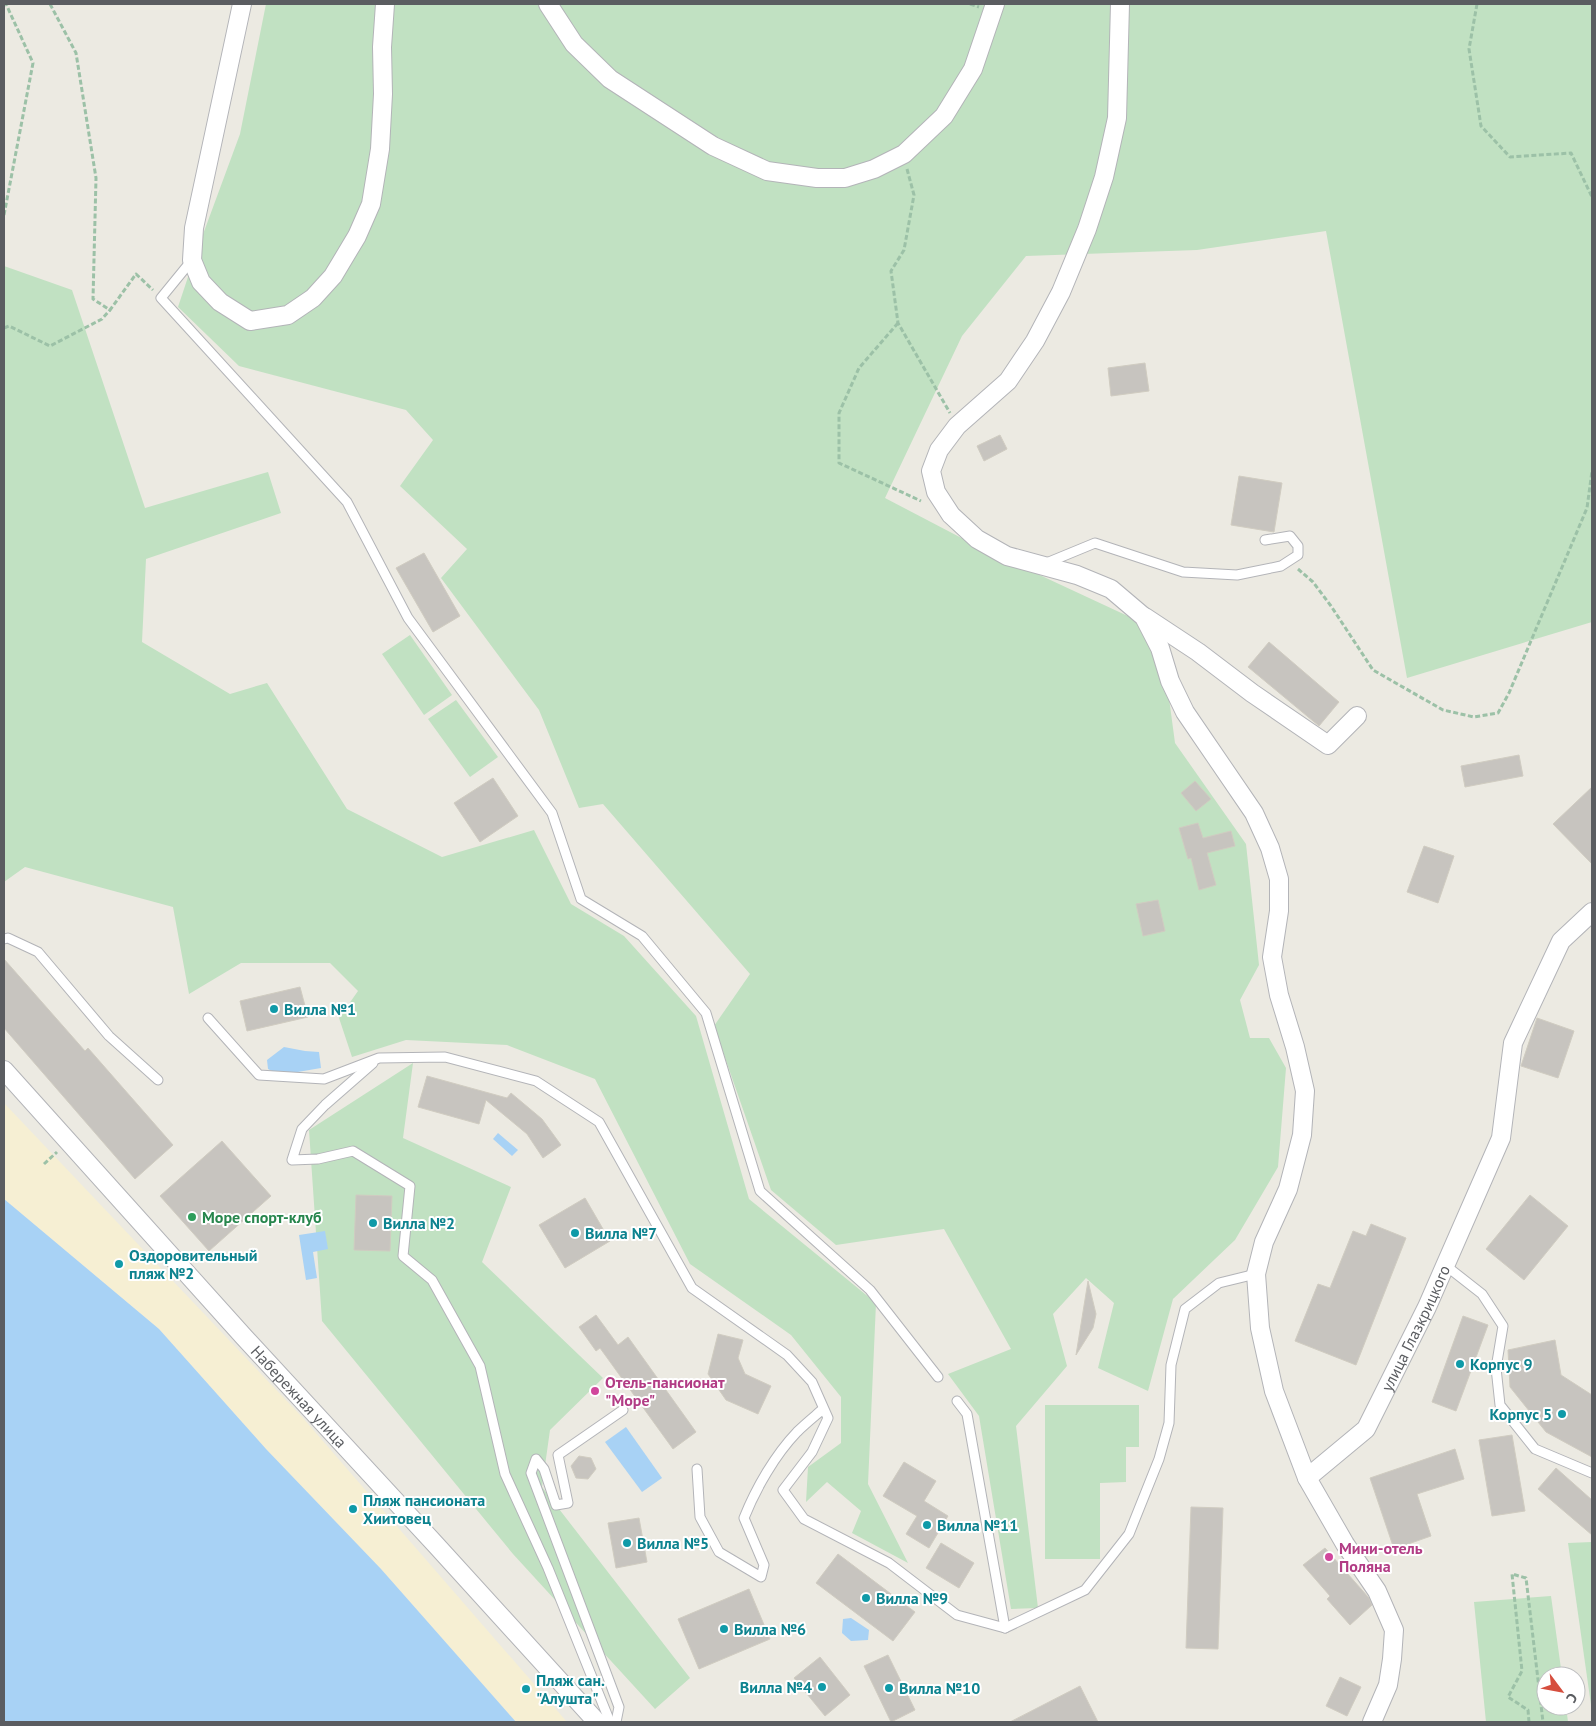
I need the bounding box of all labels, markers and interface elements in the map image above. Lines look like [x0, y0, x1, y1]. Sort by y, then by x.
place label: Вилла №1 [284, 999, 356, 1019]
marker: Вилла №1 [268, 1003, 280, 1015]
place label: Море спорт-клуб [202, 1207, 322, 1227]
marker: Море спорт-клуб [186, 1211, 198, 1223]
place label: Вилла №2 [383, 1213, 455, 1233]
marker: Вилла №2 [367, 1217, 379, 1229]
place label: Вилла №7 [585, 1223, 657, 1243]
marker: Вилла №7 [569, 1227, 581, 1239]
place label: Оздоровительный пляж №2 [129, 1245, 258, 1283]
marker: Оздоровительный пляж №2 [113, 1258, 125, 1270]
street label: улица Глазкрицкого [1376, 1262, 1454, 1395]
street label: Набережная улица [247, 1341, 351, 1452]
place label: Корпус 9 [1470, 1354, 1533, 1374]
marker: Корпус 9 [1454, 1358, 1466, 1370]
place label: Отель-пансионат "Море" [605, 1372, 725, 1410]
marker: Отель-пансионат "Море" [589, 1385, 601, 1397]
place label: Корпус 5 [1489, 1404, 1552, 1424]
marker: Корпус 5 [1556, 1408, 1568, 1420]
place label: Пляж пансионата Хиитовец [363, 1490, 485, 1528]
marker: Пляж пансионата Хиитовец [347, 1503, 359, 1515]
place label: Вилла №11 [937, 1515, 1018, 1535]
marker: Вилла №11 [921, 1519, 933, 1531]
place label: Вилла №5 [637, 1533, 709, 1553]
marker: Вилла №5 [621, 1537, 633, 1549]
place label: Мини-отель Поляна [1339, 1538, 1423, 1576]
marker: Мини-отель Поляна [1323, 1551, 1335, 1563]
place label: Вилла №9 [876, 1588, 948, 1608]
marker: Вилла №9 [860, 1592, 872, 1604]
place label: Вилла №6 [734, 1619, 806, 1639]
marker: Вилла №6 [718, 1623, 730, 1635]
north arrow [1536, 1666, 1586, 1716]
place label: Пляж сан. "Алушта" [536, 1670, 605, 1708]
place label: Вилла №4 [740, 1677, 812, 1697]
place label: Вилла №10 [899, 1678, 980, 1698]
marker: Вилла №4 [816, 1681, 828, 1693]
marker: Вилла №10 [883, 1682, 895, 1694]
marker: Пляж сан. "Алушта" [520, 1683, 532, 1695]
text: С [1562, 1690, 1582, 1706]

